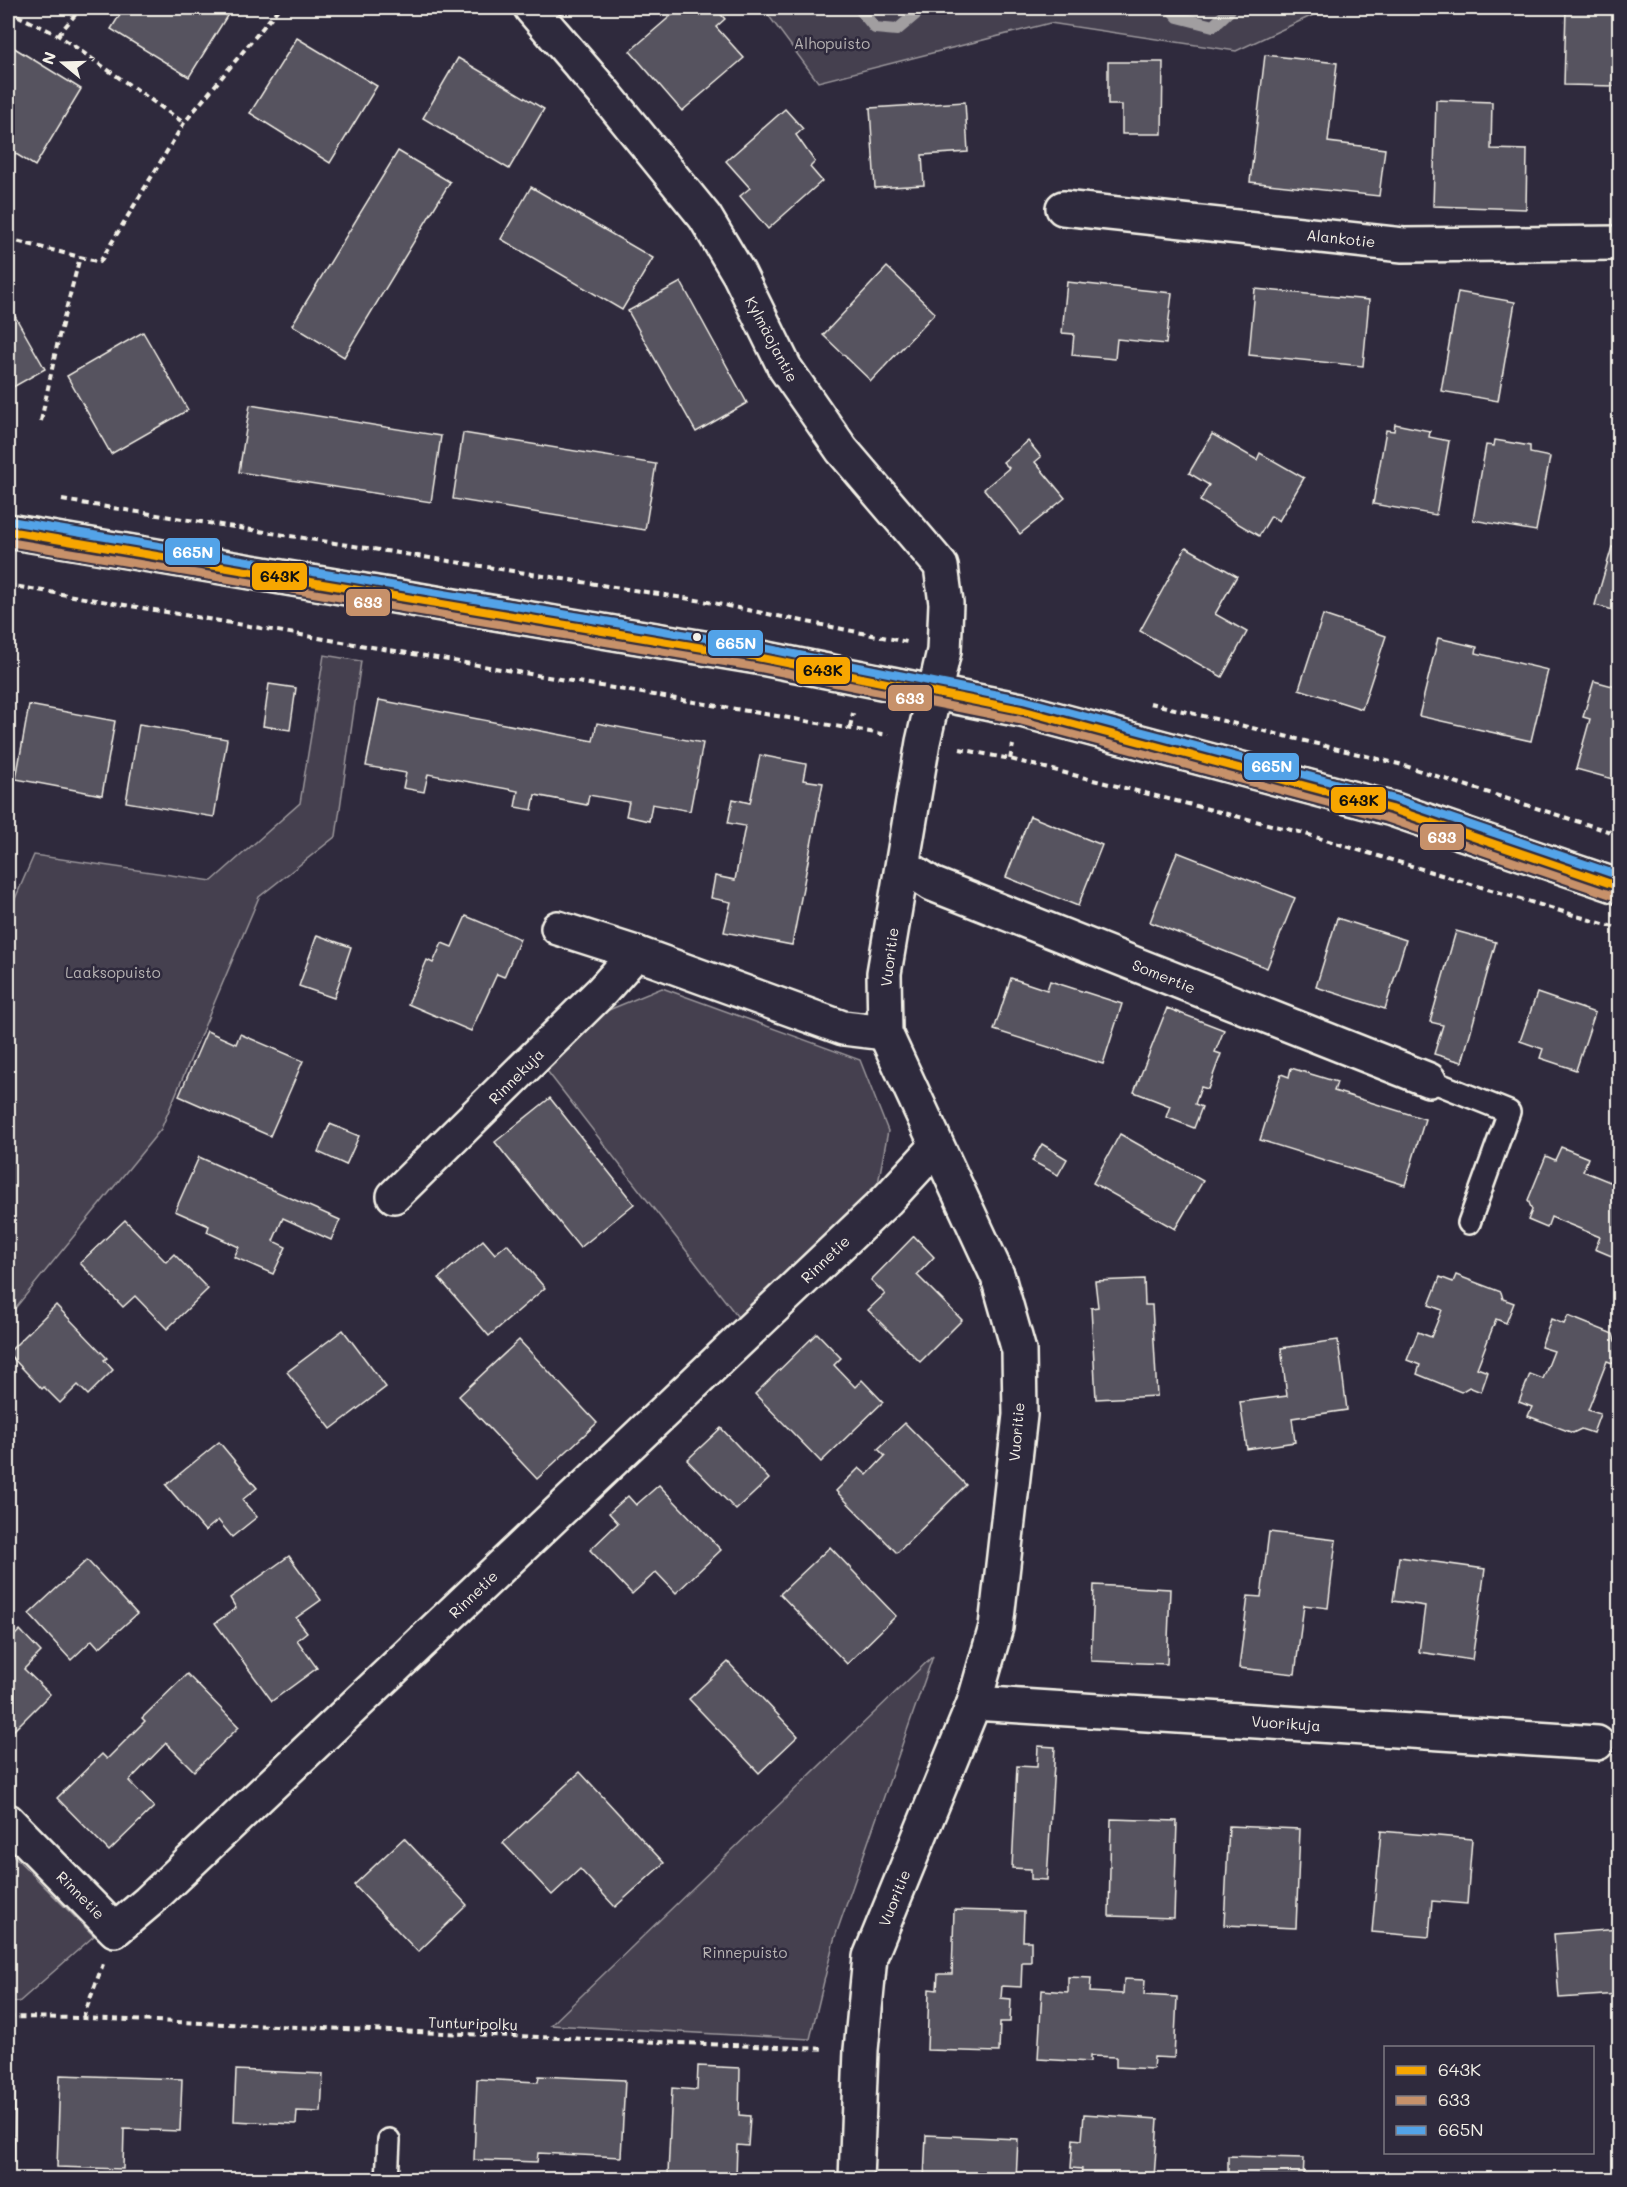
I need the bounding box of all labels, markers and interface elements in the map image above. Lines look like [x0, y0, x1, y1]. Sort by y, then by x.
north arrow [33, 33, 93, 93]
park label: Alhopuisto [794, 33, 870, 53]
text: N [36, 49, 60, 67]
street label: Alankotie [1306, 224, 1376, 252]
street label: Kylmäojantie [741, 293, 803, 385]
line badge: 665N [164, 537, 221, 566]
text: 665N [173, 541, 213, 562]
line badge: 643K [251, 562, 308, 591]
text: 643K [260, 565, 300, 586]
line badge: 633 [345, 588, 391, 617]
text: 633 [354, 591, 383, 612]
line badge: 665N [707, 629, 764, 657]
unlabelled marker [691, 631, 703, 643]
text: 665N [716, 632, 756, 653]
line badge: 643K [795, 656, 851, 685]
text: 643K [803, 659, 843, 680]
line badge: 633 [887, 684, 933, 712]
text: 633 [896, 687, 925, 708]
line badge: 665N [1243, 752, 1300, 781]
text: 665N [1252, 755, 1292, 776]
line badge: 643K [1330, 786, 1387, 814]
text: 643K [1339, 789, 1379, 810]
line badge: 633 [1419, 823, 1465, 851]
text: 633 [1428, 826, 1457, 847]
street label: Vuoritie [875, 926, 903, 988]
street label: Somertie [1129, 954, 1199, 998]
park label: Laaksopuisto [65, 962, 161, 982]
street label: Rinnekuja [484, 1044, 548, 1108]
street label: Rinnetie [796, 1231, 854, 1287]
street label: Vuoritie [1003, 1402, 1029, 1462]
street label: Rinnetie [444, 1566, 502, 1622]
street label: Vuorikuja [1251, 1711, 1321, 1735]
street label: Rinnetie [53, 1867, 109, 1923]
street label: Vuoritie [874, 1867, 914, 1929]
park label: Rinnepuisto [703, 1942, 788, 1962]
street label: Tunturipolku [428, 2011, 518, 2035]
legend [1384, 2046, 1594, 2154]
text: 643K [1438, 2057, 1481, 2081]
text: 633 [1438, 2087, 1470, 2111]
text: 665N [1438, 2117, 1484, 2141]

